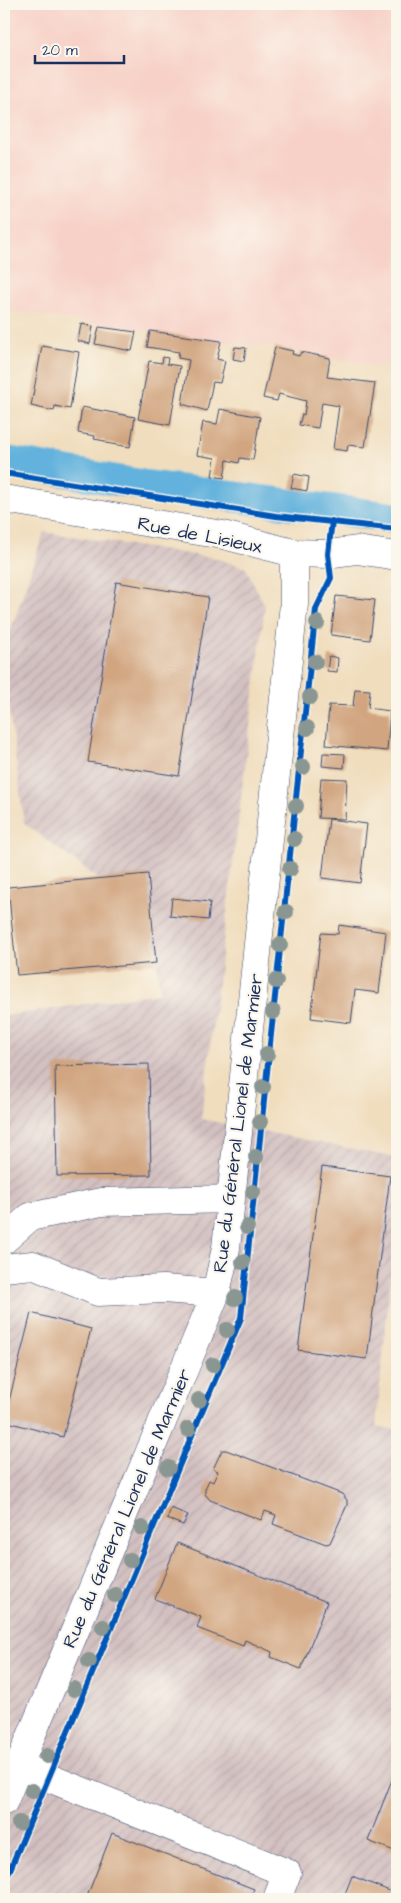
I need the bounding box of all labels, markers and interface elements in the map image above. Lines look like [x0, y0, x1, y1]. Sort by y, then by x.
scale bar [35, 32, 124, 64]
text: 20 m [42, 40, 78, 61]
street label: Rue de Lisieux [135, 510, 264, 561]
street label: Rue du Général Lionel de Marmier [207, 972, 270, 1274]
street label: Rue du Général Lionel de Marmier [56, 1364, 199, 1652]

